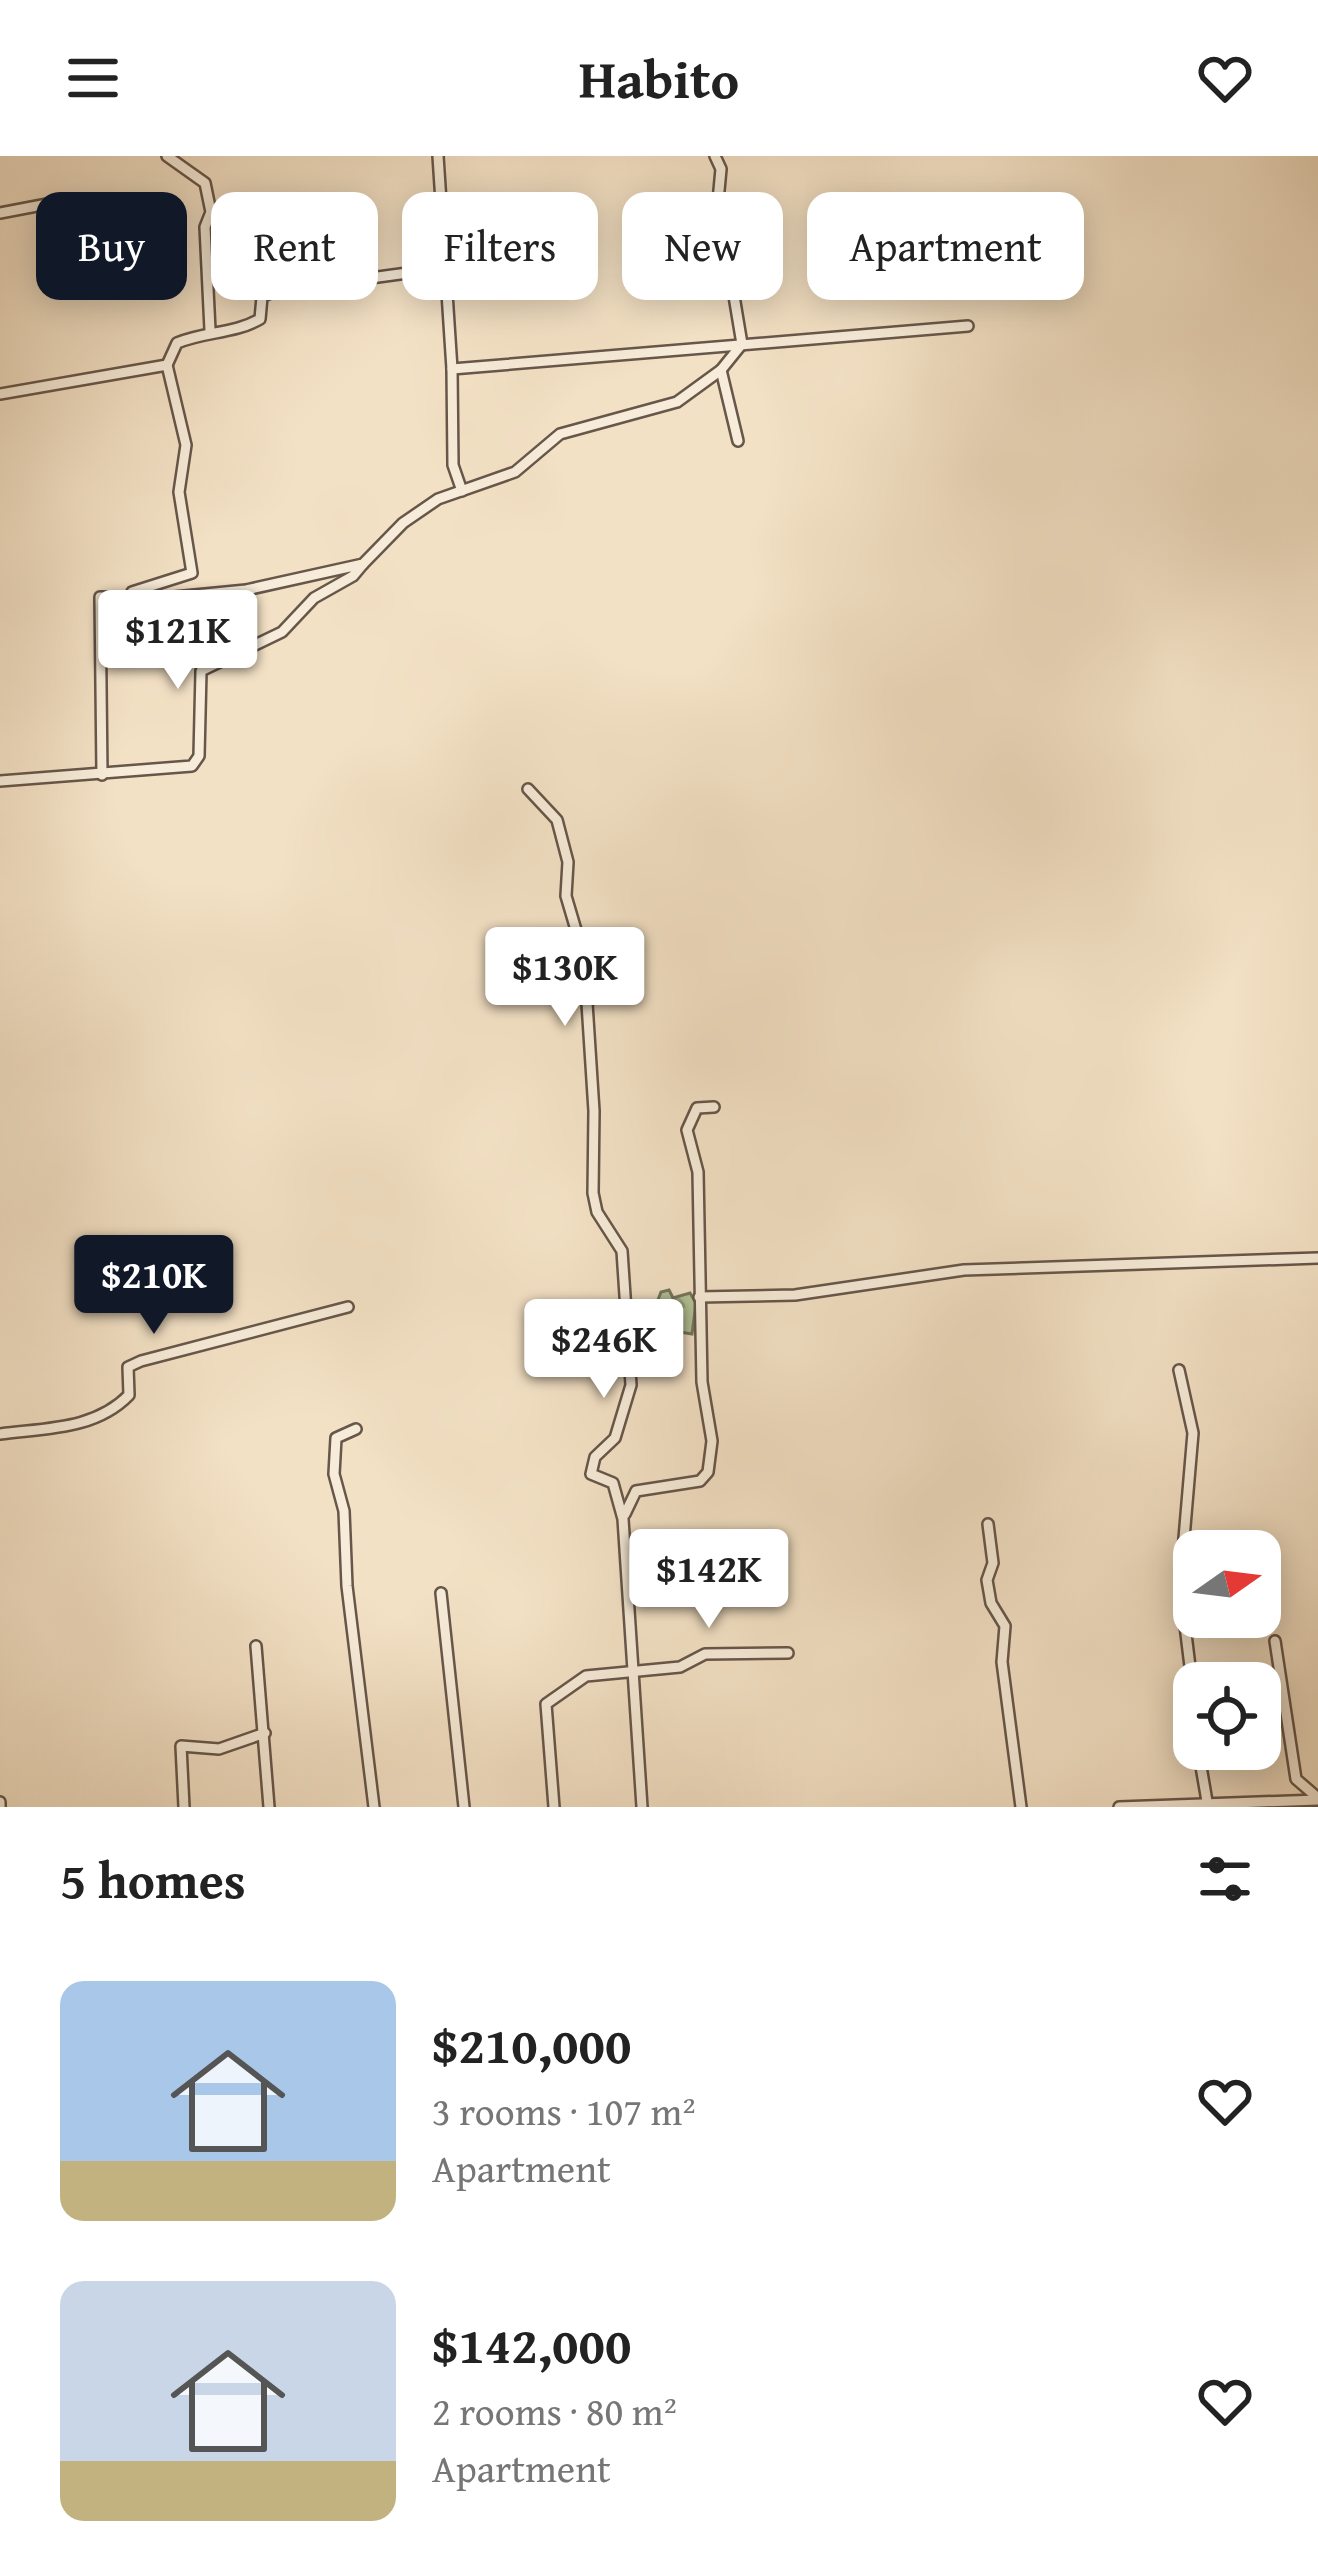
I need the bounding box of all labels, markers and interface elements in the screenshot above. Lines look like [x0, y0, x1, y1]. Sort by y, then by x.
text: Habito [579, 39, 739, 118]
icon: menu [60, 45, 126, 111]
icon: heart [1192, 45, 1258, 111]
chip: Buy [36, 192, 187, 300]
chip: Rent [211, 192, 378, 300]
chip: Filters [402, 192, 598, 300]
chip: New [622, 192, 783, 300]
chip: Apartment [807, 192, 1084, 300]
pin: $121K [94, 590, 262, 692]
text: $121K [125, 600, 231, 657]
pin: $130K [481, 927, 649, 1029]
text: $130K [512, 937, 618, 994]
pin: $210K [70, 1235, 238, 1337]
text: $210K [101, 1245, 207, 1302]
pin: $246K [520, 1299, 688, 1401]
text: $246K [551, 1309, 657, 1366]
pin: $142K [625, 1529, 793, 1631]
north arrow [1173, 1530, 1281, 1638]
map controls [1173, 1530, 1281, 1770]
text: $142K [656, 1539, 762, 1596]
button: locate [1173, 1662, 1281, 1770]
text: 5 homes [60, 1842, 246, 1917]
icon: filters [1192, 1846, 1258, 1912]
text: $210,000 [432, 2007, 631, 2082]
icon: home [156, 2029, 300, 2173]
icon: heart [1192, 2068, 1258, 2134]
text: 3 rooms · 107 m² [432, 2082, 696, 2139]
text: Apartment [432, 2139, 611, 2196]
text: $142,000 [432, 2307, 631, 2382]
icon: home [156, 2329, 300, 2473]
icon: heart [1192, 2368, 1258, 2434]
text: 2 rooms · 80 m² [432, 2382, 677, 2439]
text: Apartment [432, 2439, 611, 2496]

